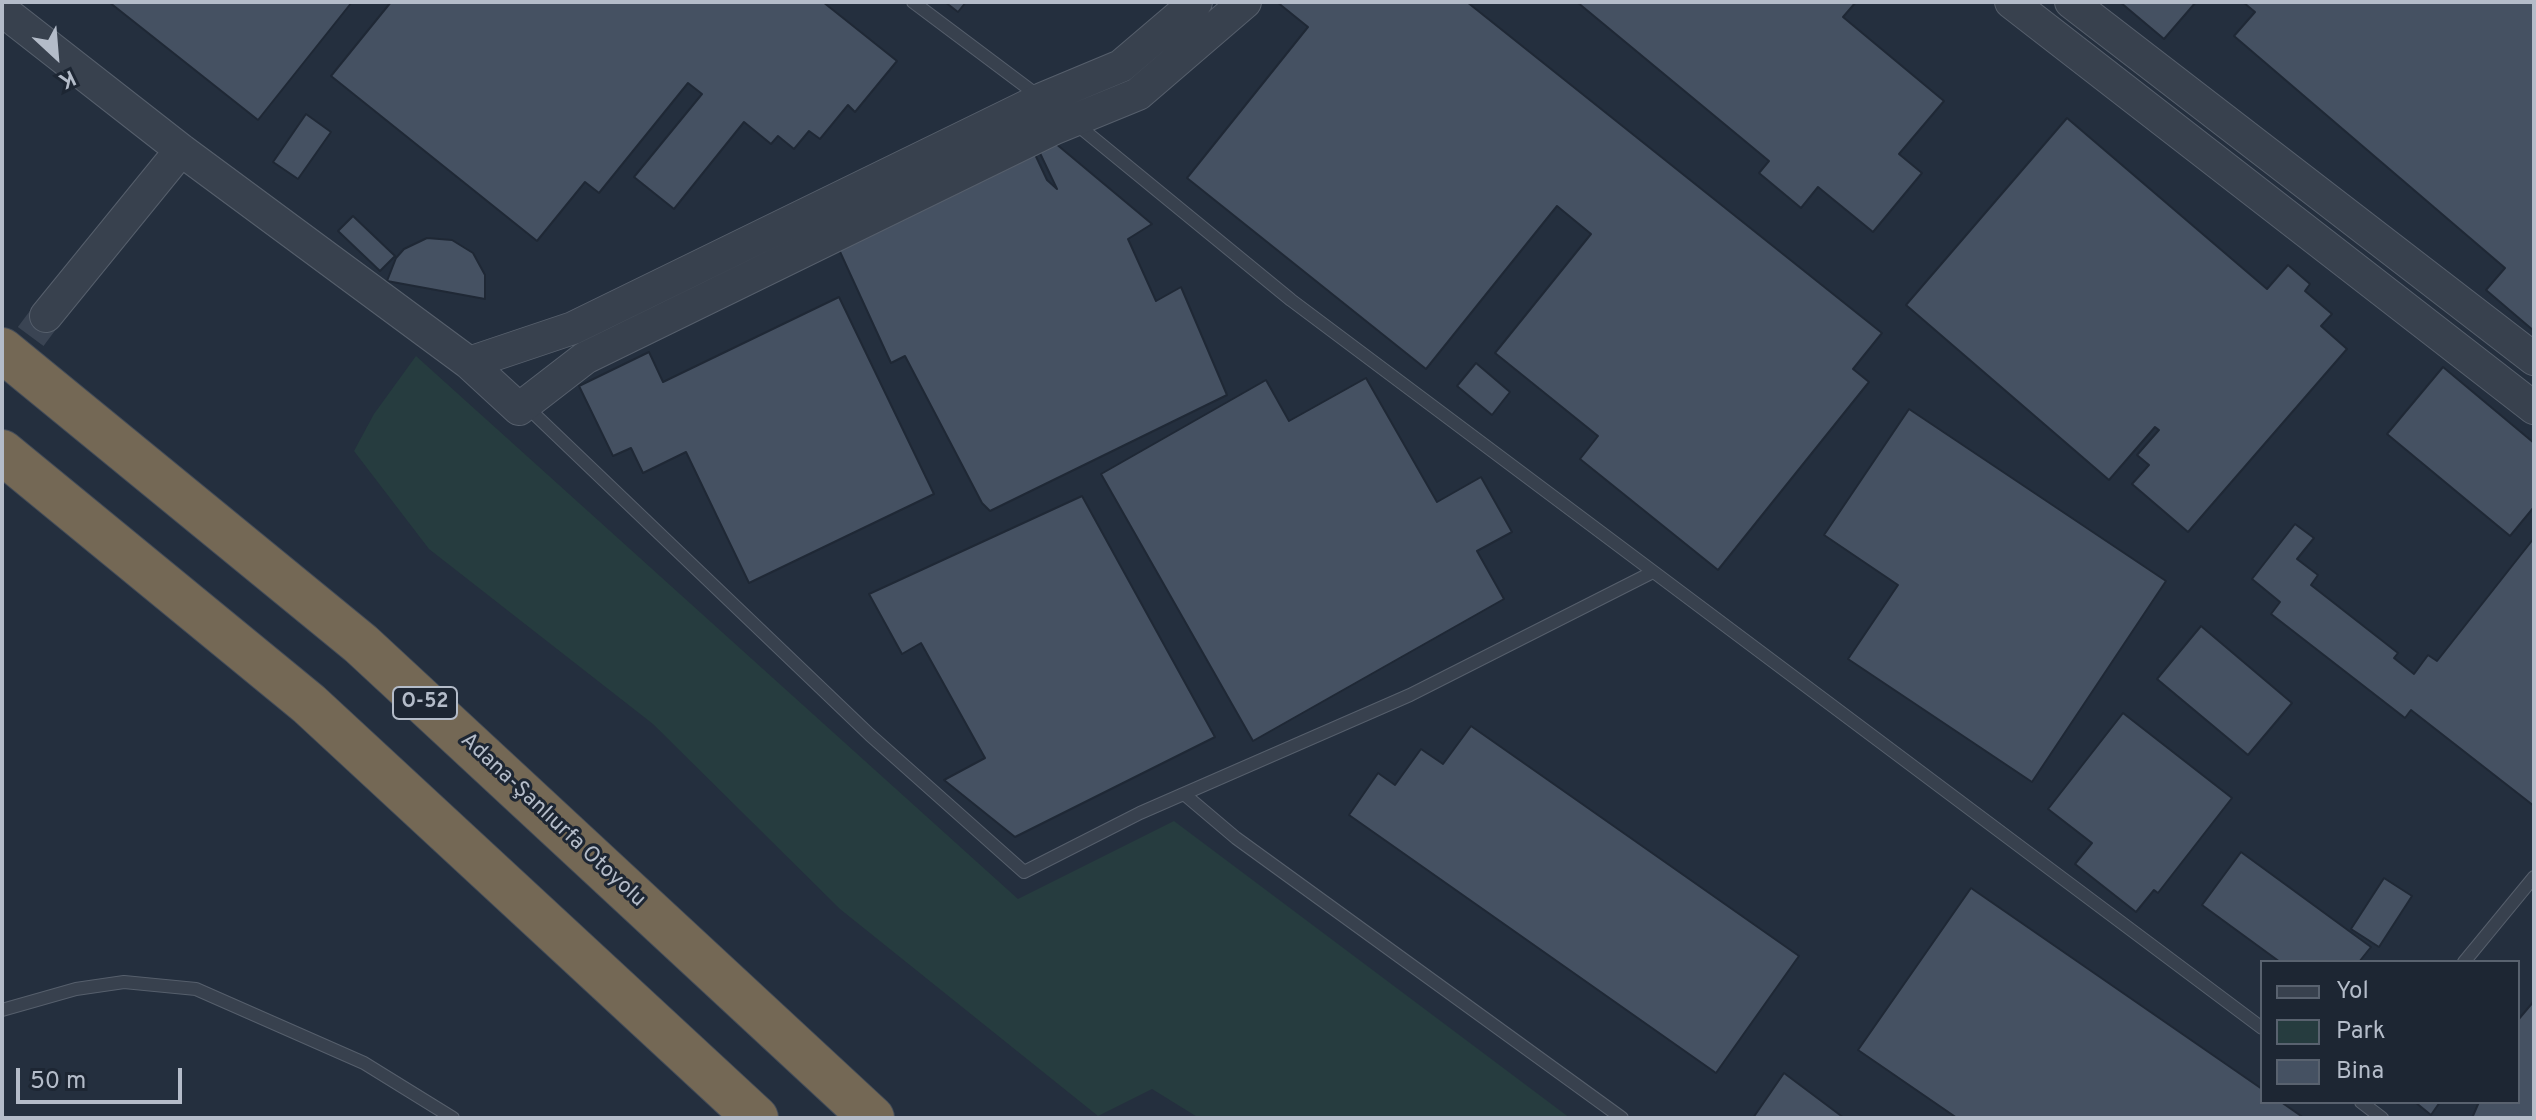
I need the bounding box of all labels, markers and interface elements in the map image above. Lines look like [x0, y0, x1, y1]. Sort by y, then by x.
north arrow [16, 16, 96, 96]
text: K [54, 62, 80, 94]
road number: O-52 [393, 687, 457, 719]
street label: Adana-Şanlıurfa Otoyolu [454, 728, 650, 914]
legend [2260, 960, 2520, 1104]
text: Yol [2336, 977, 2369, 1007]
text: Park [2336, 1017, 2386, 1047]
scale bar [20, 1052, 186, 1102]
text: Bina [2336, 1057, 2384, 1087]
text: 50 m [30, 1067, 86, 1097]

